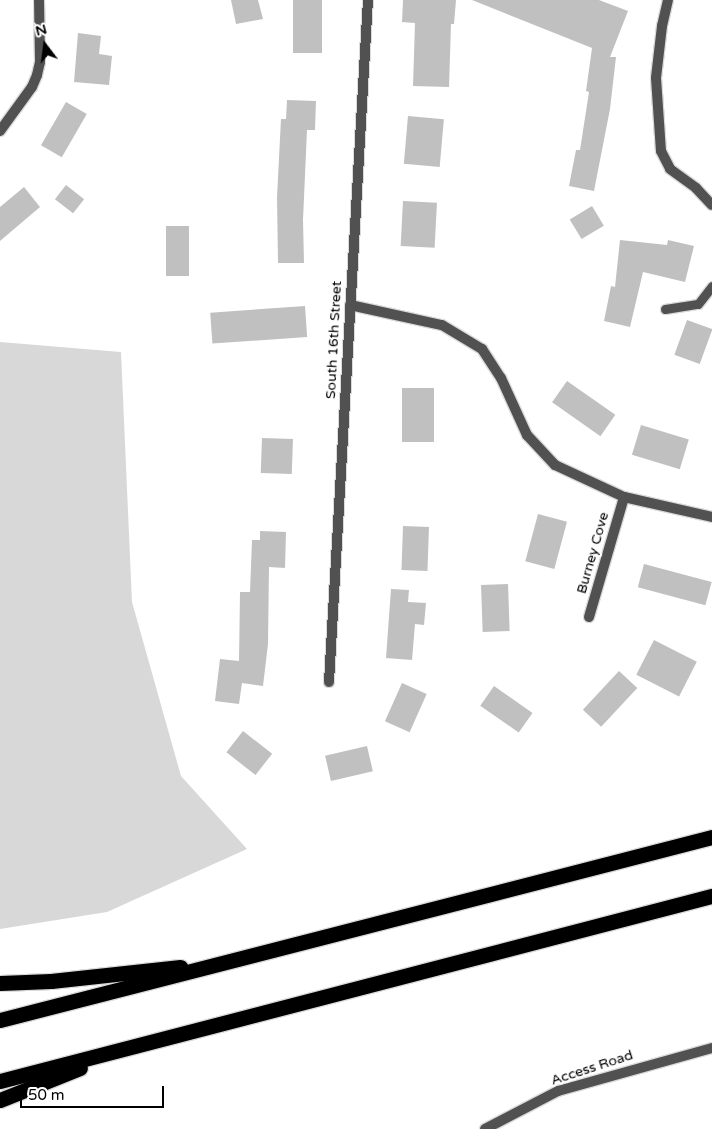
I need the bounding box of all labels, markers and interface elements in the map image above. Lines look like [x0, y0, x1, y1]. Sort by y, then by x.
north arrow [20, 20, 70, 70]
text: N [33, 20, 49, 40]
street label: South 16th Street [323, 280, 345, 400]
street label: Burney Cove [573, 510, 613, 596]
street label: Access Road [549, 1047, 635, 1089]
scale bar [22, 1076, 166, 1108]
text: 50 m [28, 1086, 65, 1104]

